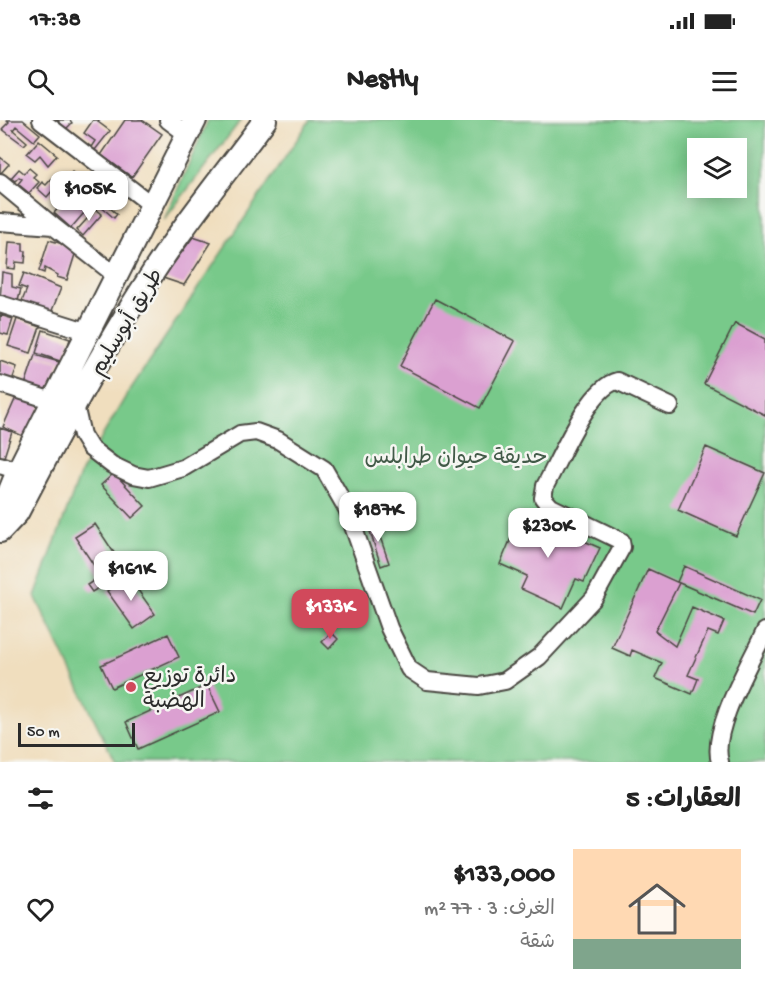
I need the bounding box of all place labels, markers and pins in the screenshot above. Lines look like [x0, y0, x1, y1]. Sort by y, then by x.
pin: $105K [47, 171, 131, 222]
pin: $187K [336, 492, 420, 543]
pin: $230K [506, 508, 590, 559]
pin: $161K [89, 551, 173, 602]
pin: $133K [288, 589, 372, 640]
place label: دائرة توزيع الهضبة [143, 665, 236, 716]
marker: دائرة توزيع الهضبة [124, 680, 138, 694]

